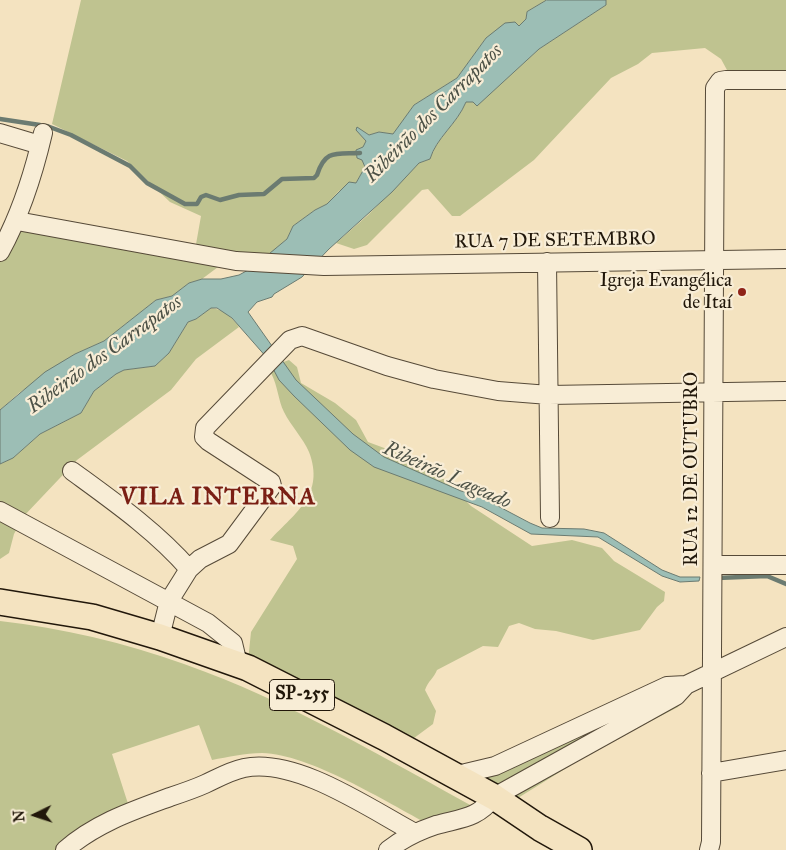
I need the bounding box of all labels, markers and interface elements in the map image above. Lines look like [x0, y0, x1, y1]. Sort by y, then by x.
water label: Ribeirão dos Carrapatos [360, 40, 508, 188]
street label: RUA 7 DE SETEMBRO [454, 228, 656, 254]
place label: Igreja Evangélica de Itaí [600, 270, 732, 314]
marker: Igreja Evangélica de Itaí [736, 286, 748, 298]
water label: Ribeirão dos Carrapatos [23, 291, 187, 419]
street label: RUA 12 DE OUTUBRO [681, 372, 703, 566]
water label: Ribeirão Lageado [379, 437, 515, 515]
district label: VILA INTERNA [118, 484, 318, 512]
road number: SP-255 [270, 680, 334, 710]
north arrow [10, 790, 60, 840]
text: N [11, 810, 28, 823]

